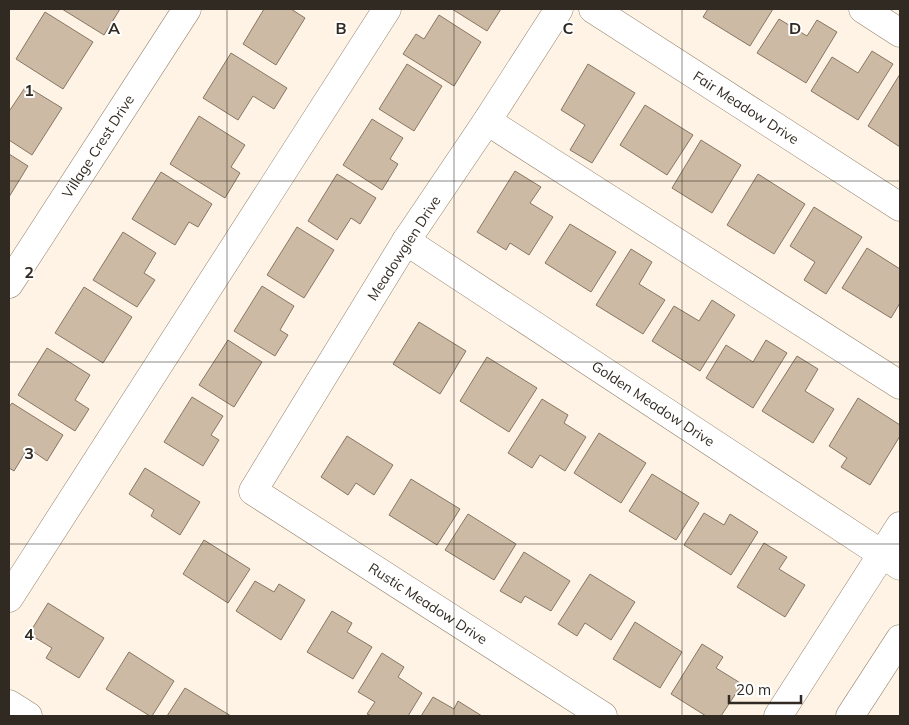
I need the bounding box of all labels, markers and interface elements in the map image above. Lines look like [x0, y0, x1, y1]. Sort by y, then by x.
text: A [108, 18, 120, 38]
text: B [335, 18, 347, 38]
text: C [563, 18, 574, 38]
text: D [789, 18, 801, 38]
street label: Fair Meadow Drive [690, 67, 802, 148]
text: 1 [24, 80, 34, 100]
street label: Village Crest Drive [58, 91, 138, 201]
street label: Meadowglen Drive [363, 192, 445, 304]
text: 2 [24, 262, 34, 282]
street label: Golden Meadow Drive [588, 357, 718, 451]
text: 3 [24, 443, 34, 463]
street label: Rustic Meadow Drive [365, 559, 491, 648]
text: 4 [24, 624, 34, 644]
scale bar [729, 672, 802, 704]
text: 20 m [736, 680, 771, 699]

